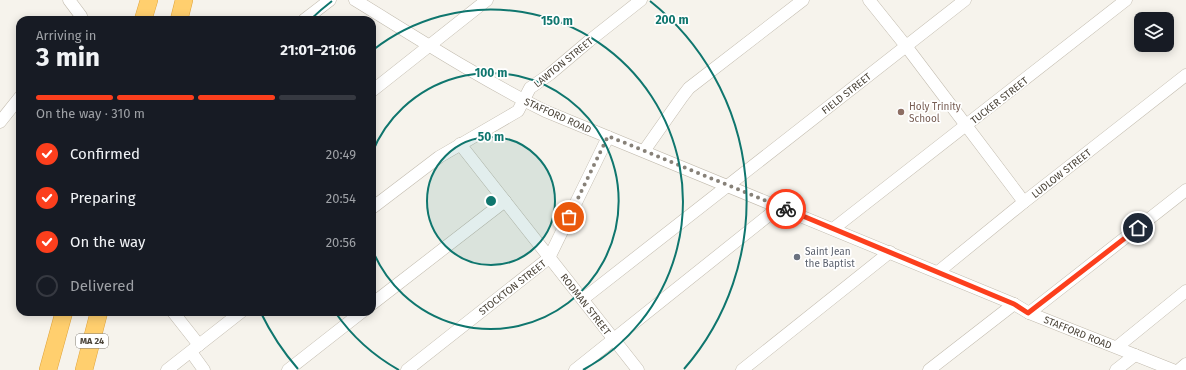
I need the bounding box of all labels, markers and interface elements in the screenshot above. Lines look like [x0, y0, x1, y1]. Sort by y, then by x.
map controls [1134, 12, 1174, 52]
button: layers [1134, 12, 1174, 52]
text: 200 m [655, 13, 689, 27]
text: 150 m [541, 14, 573, 28]
text: Arriving in [36, 28, 96, 43]
street label: LAWTON STREET [532, 35, 596, 90]
text: 21:01–21:06 [280, 41, 356, 59]
text: 3 min [36, 42, 100, 73]
text: 100 m [475, 66, 507, 80]
street label: FIELD STREET [819, 70, 874, 117]
street label: TUCKER STREET [968, 74, 1031, 127]
street label: STAFFORD ROAD [522, 96, 593, 136]
place label: Holy Trinity School [909, 101, 961, 125]
text: On the way · 310 m [36, 106, 145, 121]
marker: Holy Trinity School [896, 107, 906, 117]
text: 50 m [478, 130, 504, 144]
icon: check [36, 143, 58, 165]
text: Confirmed [70, 145, 140, 163]
street label: LUDLOW STREET [1029, 146, 1095, 201]
text: 20:49 [326, 147, 356, 162]
icon: check [36, 187, 58, 209]
text: Preparing [70, 189, 135, 207]
courier [766, 189, 806, 229]
text: 20:54 [326, 191, 356, 206]
centre of rings [484, 194, 498, 208]
icon: bike [775, 198, 797, 220]
pin [552, 200, 586, 234]
icon: bag [558, 206, 580, 228]
pin [1121, 211, 1155, 245]
icon: home [1127, 217, 1149, 239]
icon: check [36, 231, 58, 253]
text: On the way [70, 233, 145, 251]
text: 20:56 [326, 235, 356, 250]
place label: Saint Jean the Baptist [805, 246, 855, 270]
marker: Saint Jean the Baptist [792, 252, 802, 262]
street label: STOCKTON STREET [477, 257, 549, 318]
street label: RODMAN STREET [558, 272, 613, 338]
text: Delivered [70, 277, 134, 295]
street label: STAFFORD ROAD [1042, 314, 1113, 352]
road number: MA 24 [76, 334, 108, 348]

